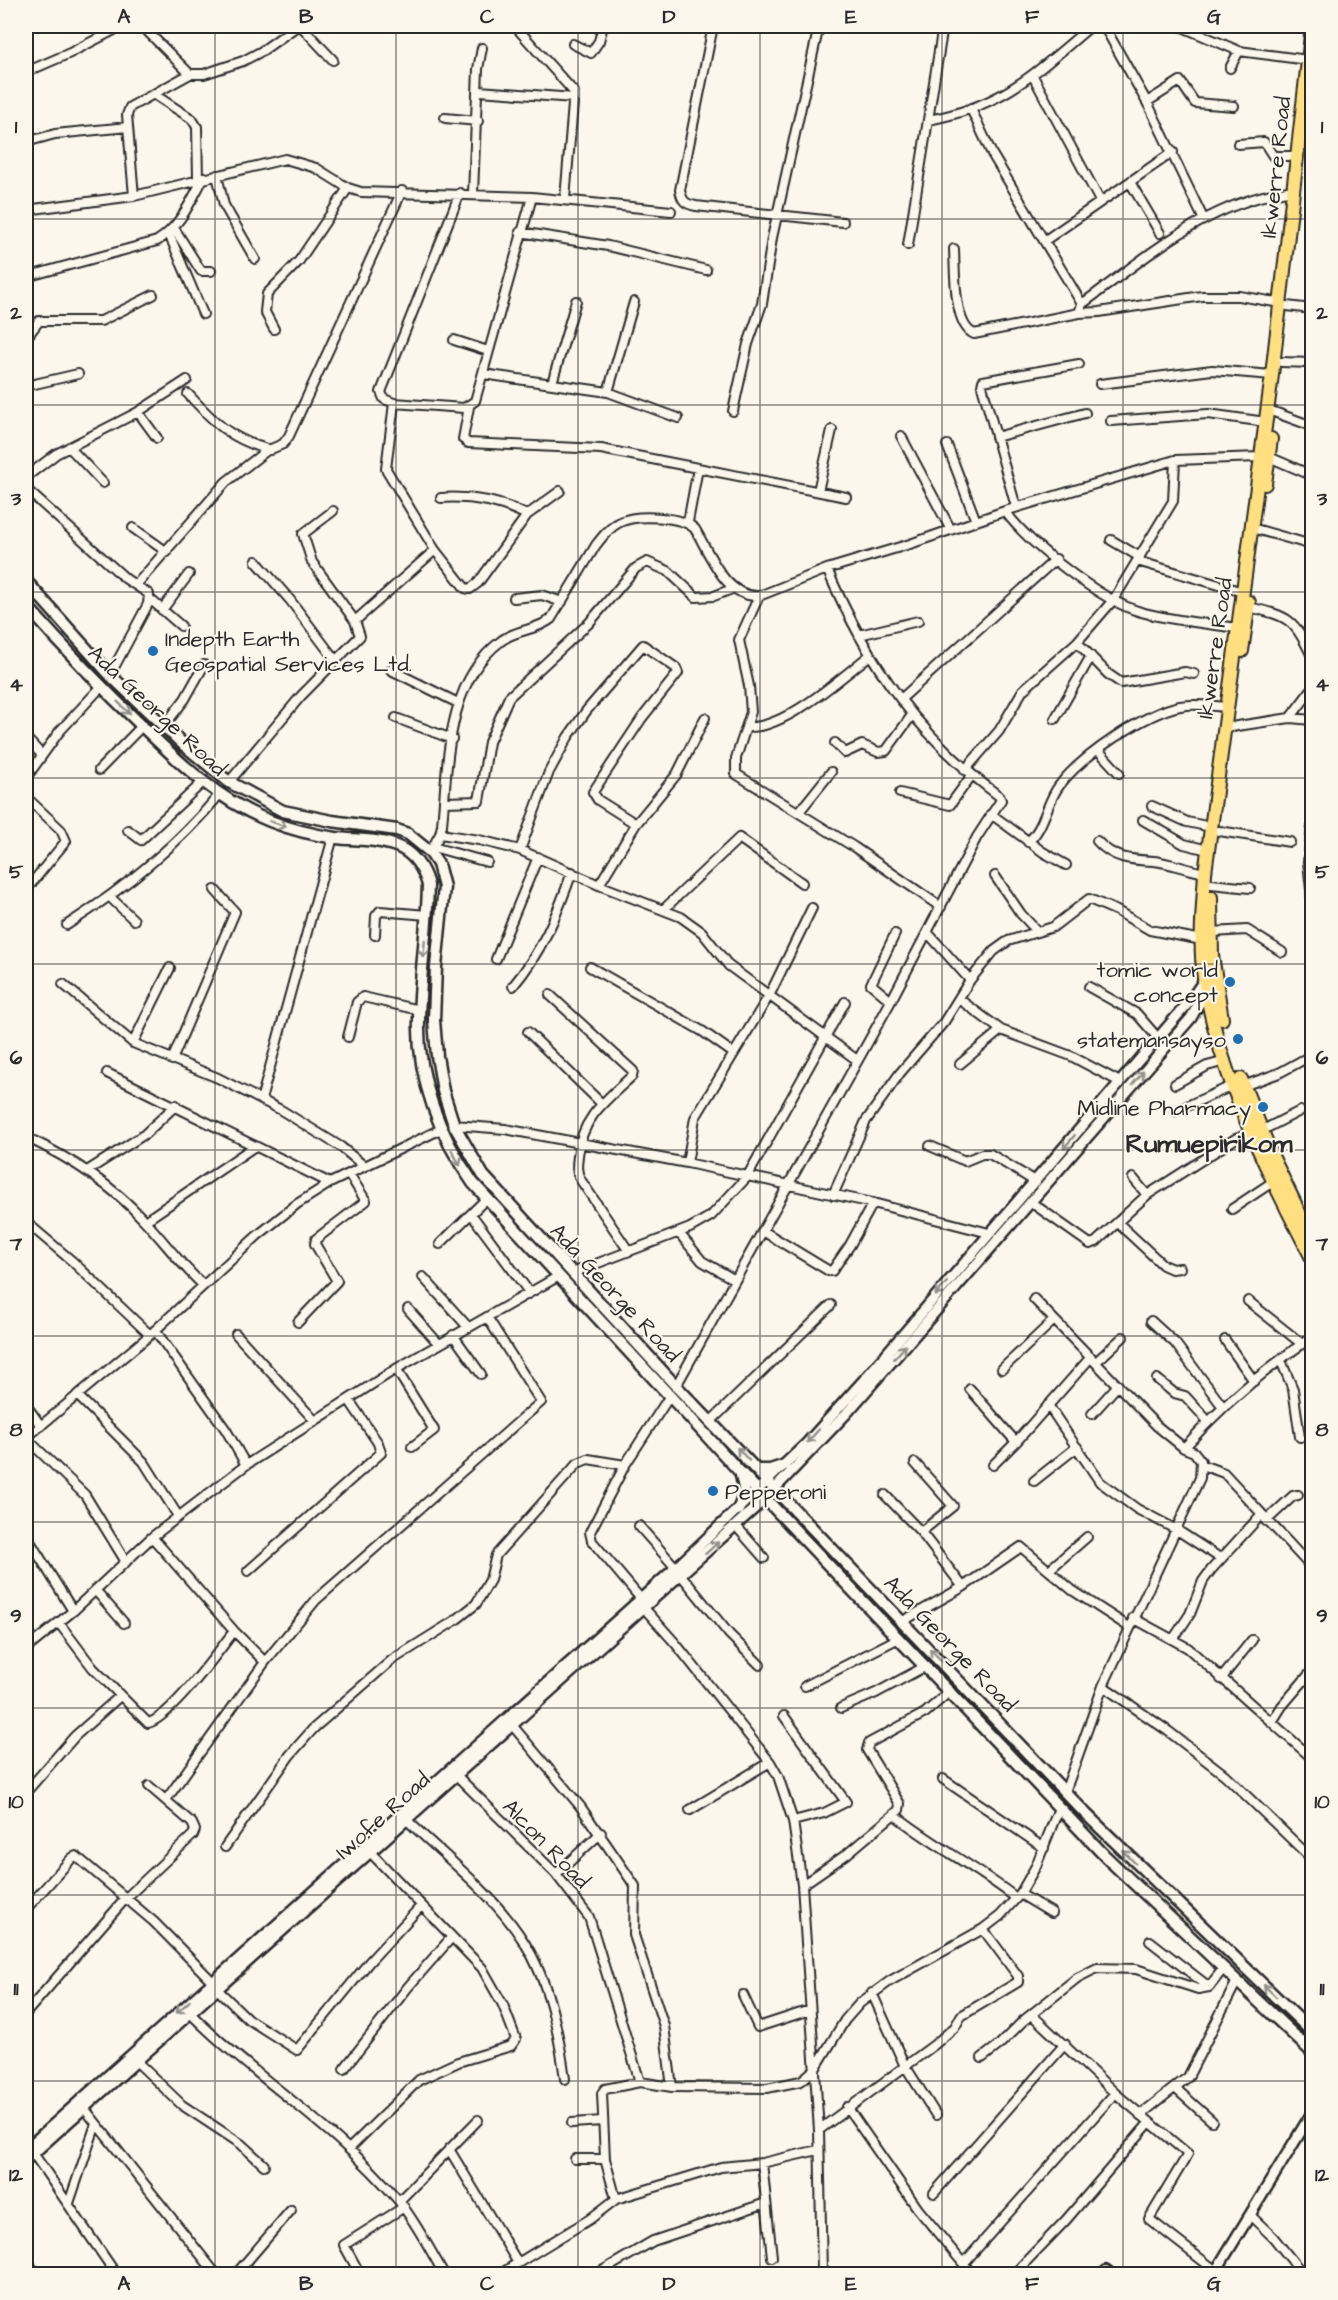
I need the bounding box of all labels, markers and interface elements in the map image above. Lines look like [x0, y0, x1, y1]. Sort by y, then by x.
text: A [118, 3, 131, 31]
text: B [299, 3, 314, 31]
text: C [480, 3, 495, 31]
text: D [663, 3, 676, 31]
text: E [845, 3, 857, 31]
text: F [1025, 3, 1040, 31]
text: G [1207, 3, 1221, 31]
street label: Ikwerre Road [1254, 95, 1299, 239]
text: 1 [15, 113, 18, 141]
text: 1 [1321, 113, 1324, 141]
text: 2 [9, 299, 22, 327]
text: 2 [1315, 299, 1328, 327]
text: 3 [10, 485, 22, 513]
text: 3 [1316, 485, 1328, 513]
street label: Ikwerre Road [1190, 576, 1241, 721]
place label: Indepth Earth Geospatial Services Ltd. [165, 624, 412, 680]
street label: Ada George Road [80, 639, 233, 784]
marker: Indepth Earth Geospatial Services Ltd. [146, 644, 160, 658]
text: 4 [9, 671, 23, 699]
text: 4 [1315, 671, 1329, 699]
one-way arrow [117, 701, 131, 716]
one-way arrow [268, 819, 287, 830]
text: 5 [9, 858, 24, 886]
text: 5 [1315, 858, 1330, 886]
one-way arrow [418, 938, 429, 958]
place label: tomic world concept [1097, 955, 1218, 1011]
marker: tomic world concept [1223, 975, 1237, 989]
place label: statemansayso [1077, 1025, 1227, 1057]
marker: statemansayso [1231, 1032, 1245, 1046]
text: 6 [10, 1044, 23, 1072]
text: 6 [1316, 1044, 1329, 1072]
one-way arrow [1131, 1071, 1145, 1086]
place label: Midline Pharmacy [1077, 1093, 1251, 1125]
marker: Midline Pharmacy [1256, 1100, 1270, 1114]
district label: Rumuepirikom [1126, 1126, 1293, 1162]
one-way arrow [1063, 1134, 1076, 1150]
one-way arrow [450, 1149, 462, 1166]
street label: Ada George Road [542, 1217, 687, 1370]
text: 7 [9, 1230, 23, 1258]
text: 7 [1315, 1230, 1329, 1258]
one-way arrow [934, 1281, 948, 1296]
one-way arrow [893, 1345, 907, 1360]
text: 8 [10, 1416, 23, 1444]
text: 8 [1316, 1416, 1329, 1444]
one-way arrow [806, 1428, 820, 1443]
one-way arrow [735, 1447, 750, 1462]
place label: Pepperoni [725, 1477, 826, 1508]
marker: Pepperoni [706, 1484, 720, 1498]
one-way arrow [704, 1541, 719, 1555]
street label: Ada George Road [876, 1569, 1023, 1720]
text: 9 [10, 1602, 22, 1630]
text: 9 [1316, 1602, 1328, 1630]
one-way arrow [929, 1648, 943, 1663]
street label: Iwofe Road [329, 1765, 437, 1867]
text: 10 [8, 1788, 24, 1816]
text: 10 [1314, 1788, 1330, 1816]
street label: Alcon Road [495, 1792, 597, 1896]
one-way arrow [1122, 1849, 1137, 1864]
text: 11 [13, 1975, 19, 2003]
text: 11 [1319, 1975, 1325, 2003]
one-way arrow [1263, 1984, 1278, 1998]
one-way arrow [176, 2000, 191, 2014]
text: 12 [9, 2161, 24, 2189]
text: 12 [1315, 2161, 1330, 2189]
text: A [118, 2270, 131, 2298]
text: B [299, 2270, 314, 2298]
text: C [480, 2270, 495, 2298]
text: D [663, 2270, 676, 2298]
text: E [845, 2270, 857, 2298]
text: F [1025, 2270, 1040, 2298]
text: G [1207, 2270, 1221, 2298]

